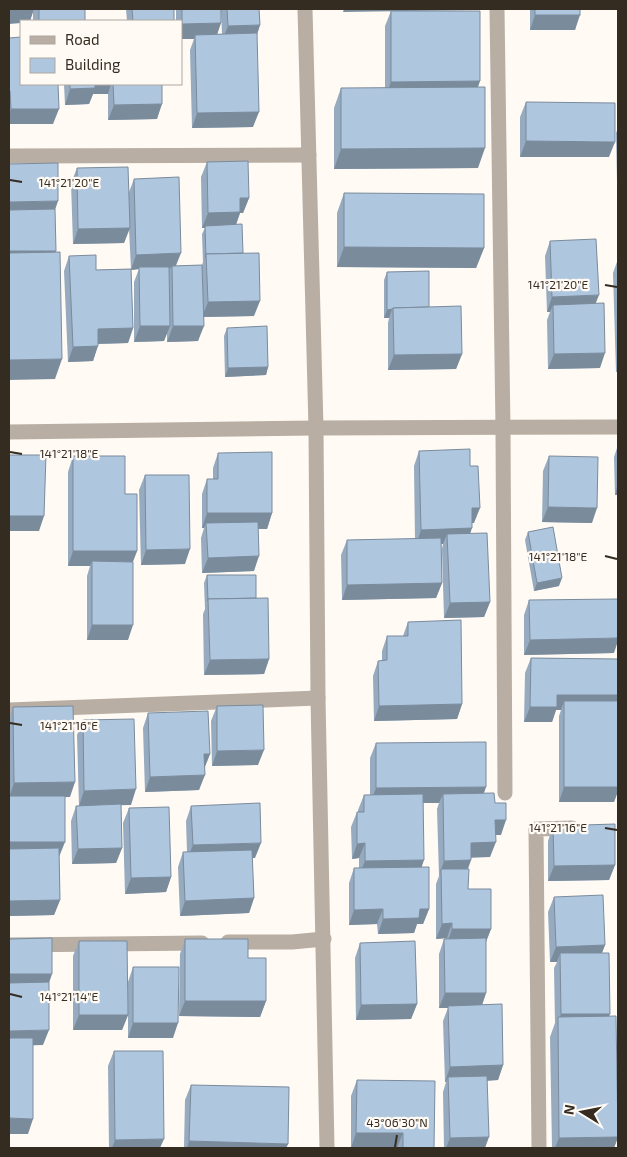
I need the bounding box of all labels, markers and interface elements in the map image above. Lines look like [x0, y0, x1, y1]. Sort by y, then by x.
legend [20, 20, 182, 85]
text: Road [65, 30, 100, 48]
text: Building [65, 55, 121, 73]
text: 141°21'20"E [39, 175, 99, 189]
text: 141°21'20"E [528, 277, 588, 291]
text: 141°21'18"E [40, 446, 98, 460]
text: 141°21'18"E [529, 549, 587, 563]
text: 141°21'16"E [40, 718, 98, 732]
text: 141°21'16"E [529, 820, 587, 834]
text: 141°21'14"E [40, 989, 98, 1003]
north arrow [557, 1087, 607, 1137]
text: N [559, 1103, 578, 1116]
text: 43°06'30"N [366, 1115, 428, 1129]

